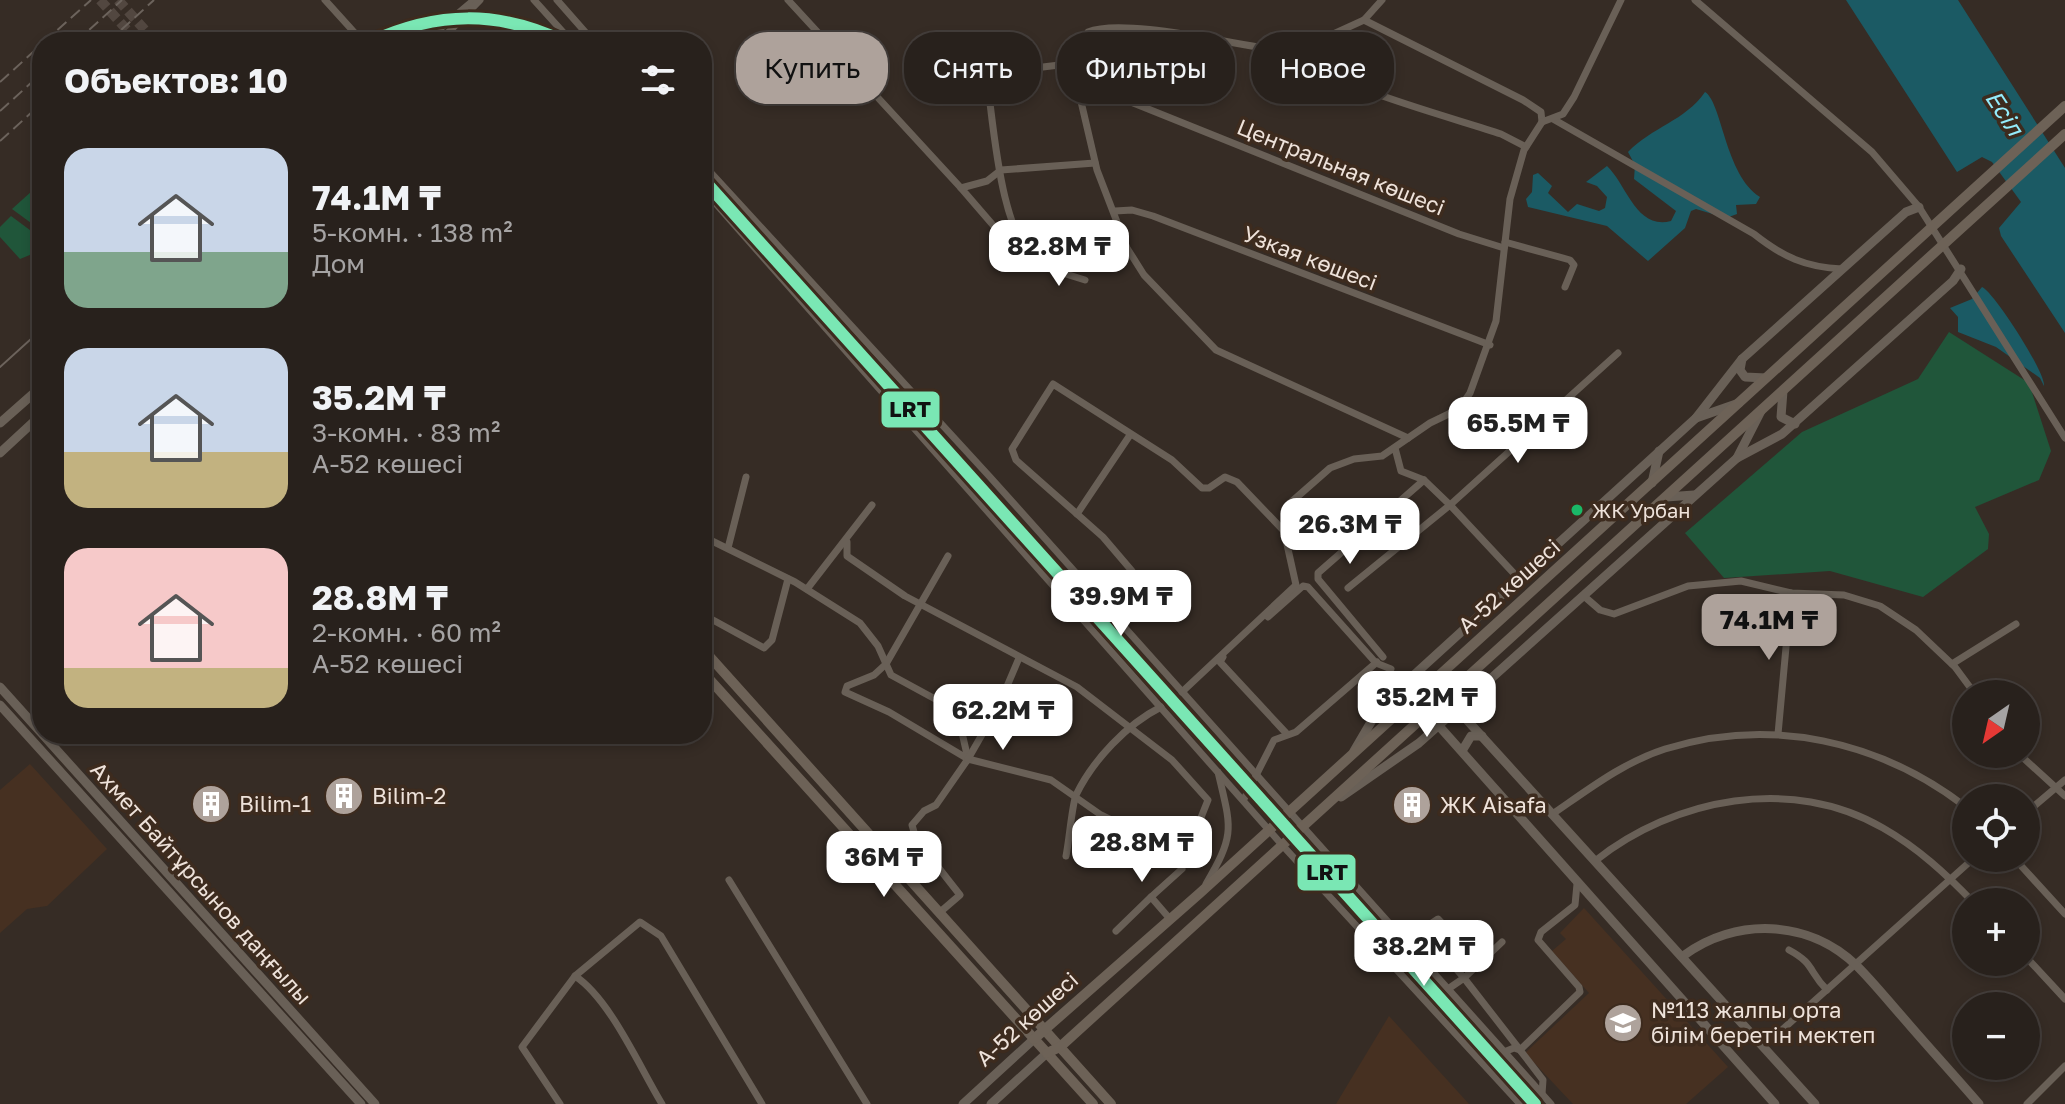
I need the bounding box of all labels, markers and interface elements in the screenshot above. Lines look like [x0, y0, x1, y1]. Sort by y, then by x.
chip: Купить [736, 32, 888, 104]
chip: Снять [904, 32, 1041, 104]
chip: Фильтры [1057, 32, 1235, 104]
chip: Новое [1251, 32, 1394, 104]
icon: filters [636, 58, 680, 102]
text: Объектов: 10 [64, 60, 288, 100]
water label: Есіл [1980, 84, 2032, 142]
street label: Центральная көшесі [1233, 112, 1449, 221]
text: 74.1M ₸ [312, 177, 441, 217]
icon: home [128, 180, 224, 276]
text: 5-комн. · 138 m² [312, 217, 513, 248]
pin: 82.8M ₸ [985, 220, 1133, 288]
street label: Узкая көшесі [1239, 220, 1381, 296]
text: 82.8M ₸ [1007, 230, 1111, 261]
text: Дом [312, 248, 365, 279]
text: 35.2M ₸ [312, 377, 446, 417]
icon: home [128, 380, 224, 476]
line badge: LRT [880, 390, 941, 429]
text: LRT [889, 395, 931, 422]
pin: 65.5M ₸ [1444, 397, 1592, 465]
text: 65.5M ₸ [1466, 407, 1570, 438]
text: 3-комн. · 83 m² [312, 417, 500, 448]
text: А-52 көшесі [312, 448, 463, 479]
pin: 26.3M ₸ [1276, 498, 1424, 566]
place label: ЖК Урбан [1592, 498, 1691, 522]
marker: ЖК Урбан [1569, 502, 1585, 518]
text: 26.3M ₸ [1298, 508, 1402, 539]
street label: А-52 көшесі [1452, 533, 1565, 638]
pin: 39.9M ₸ [1047, 570, 1195, 638]
text: 28.8M ₸ [312, 577, 448, 617]
icon: home [128, 580, 224, 676]
text: 39.9M ₸ [1069, 580, 1173, 611]
pin: 74.1M ₸ [1695, 594, 1843, 662]
text: 74.1M ₸ [1720, 604, 1818, 635]
text: 2-комн. · 60 m² [312, 617, 501, 648]
text: А-52 көшесі [312, 648, 463, 679]
pin: 35.2M ₸ [1353, 671, 1501, 739]
north arrow [1952, 680, 2040, 768]
map controls [1952, 680, 2040, 1080]
text: 35.2M ₸ [1376, 681, 1478, 712]
pin: 62.2M ₸ [929, 684, 1077, 752]
text: 62.2M ₸ [951, 694, 1055, 725]
street label: Ахмет Байтұрсынов даңғылы [85, 756, 318, 1010]
building icon: Bilim-2 [323, 775, 365, 817]
place label: Bilim-2 [372, 782, 446, 809]
building icon: Bilim-1 [190, 783, 232, 825]
building icon: ЖК Aisafa [1391, 784, 1433, 826]
button: locate [1952, 784, 2040, 872]
place label: Bilim-1 [239, 790, 311, 817]
place label: ЖК Aisafa [1440, 791, 1547, 818]
pin: 28.8M ₸ [1068, 816, 1216, 884]
text: 28.8M ₸ [1090, 826, 1194, 857]
pin: 36M ₸ [828, 831, 940, 899]
text: 36M ₸ [845, 841, 923, 872]
line badge: LRT [1296, 853, 1357, 892]
text: LRT [1306, 858, 1348, 885]
button: + [1952, 888, 2040, 976]
pin: 38.2M ₸ [1350, 920, 1498, 988]
text: 38.2M ₸ [1372, 930, 1476, 961]
street label: А-52 көшесі [970, 966, 1083, 1071]
button: − [1952, 992, 2040, 1080]
place label: №113 жалпы орта білім беретін мектеп [1651, 996, 1875, 1048]
school or university icon: №113 жалпы орта білім беретін мектеп [1602, 1002, 1644, 1044]

